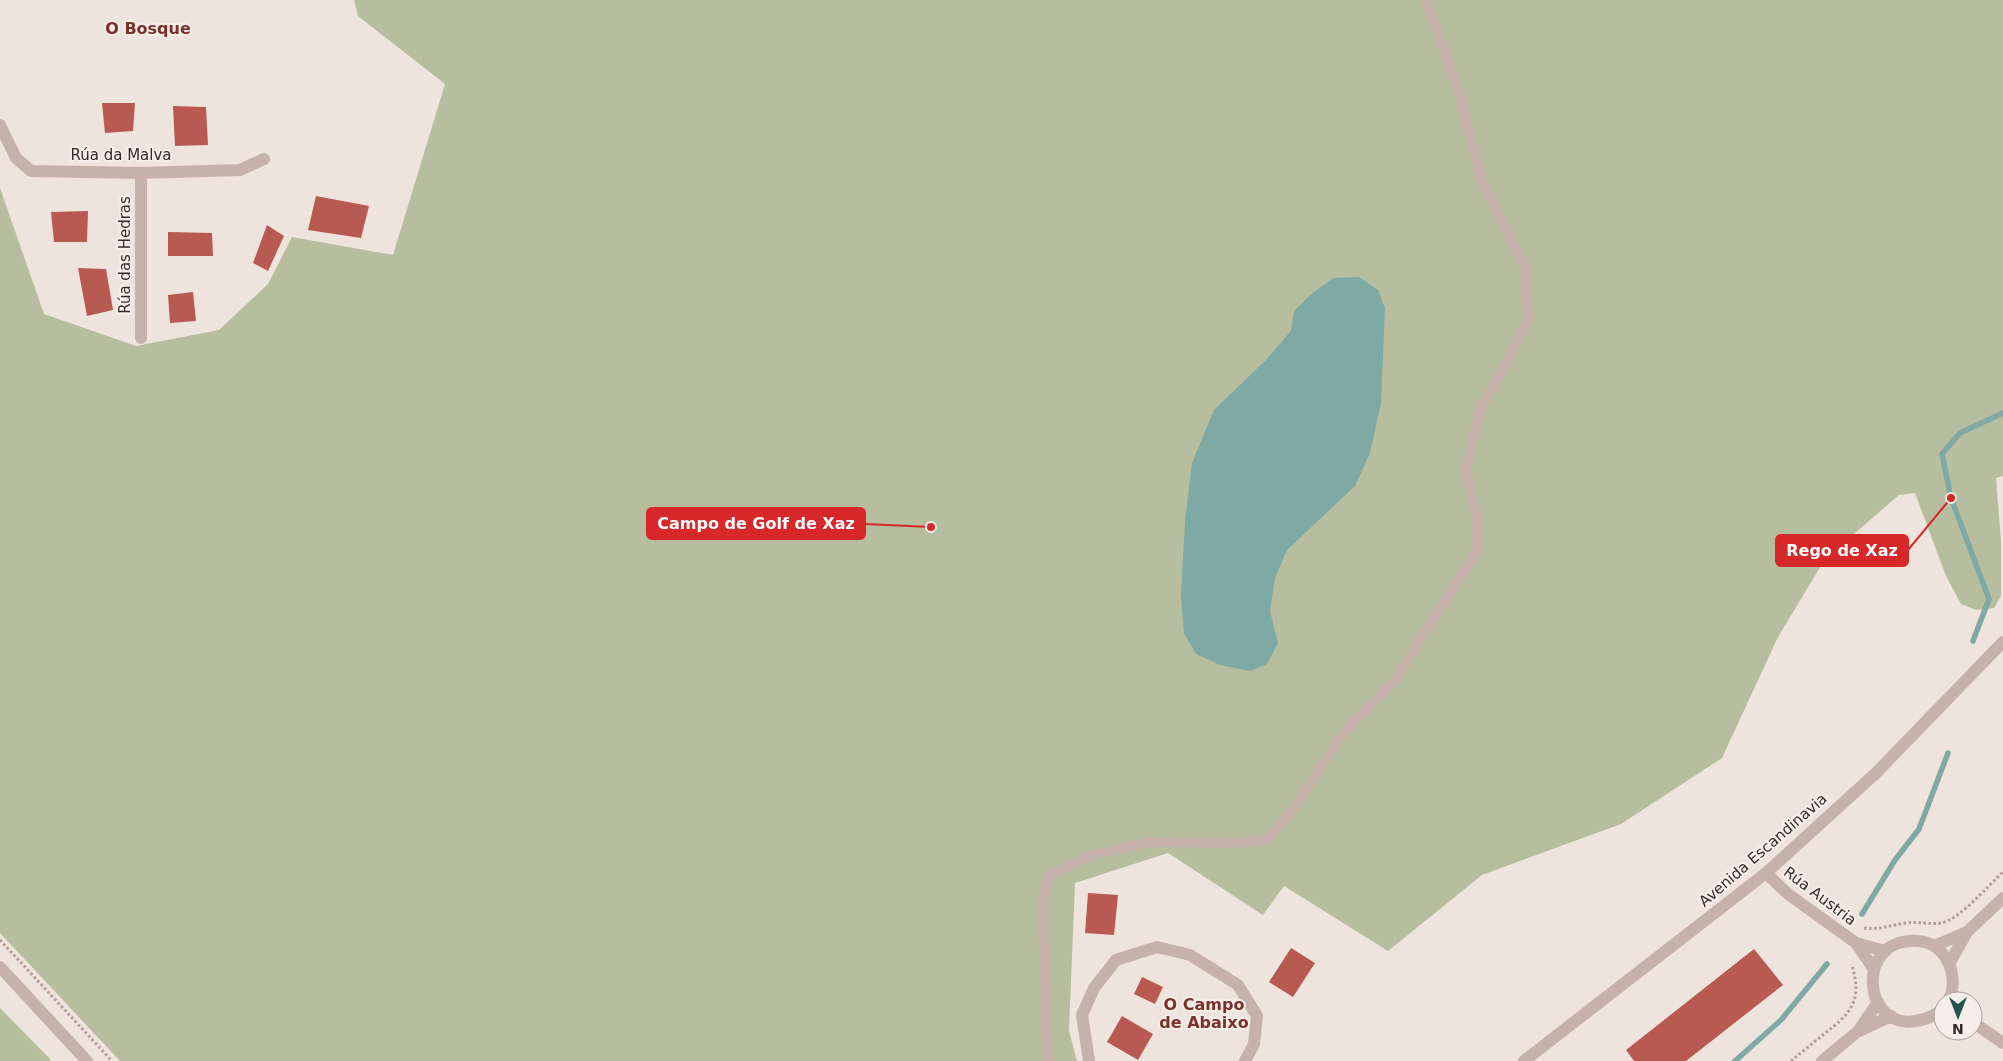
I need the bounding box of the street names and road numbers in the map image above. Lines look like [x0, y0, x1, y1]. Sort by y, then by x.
street label: Rúa da Malva [70, 146, 172, 164]
street label: Rúa das Hedras [116, 196, 134, 314]
street label: Avenida Escandinavia [1695, 790, 1831, 910]
street label: Rúa Austria [1780, 863, 1860, 929]

